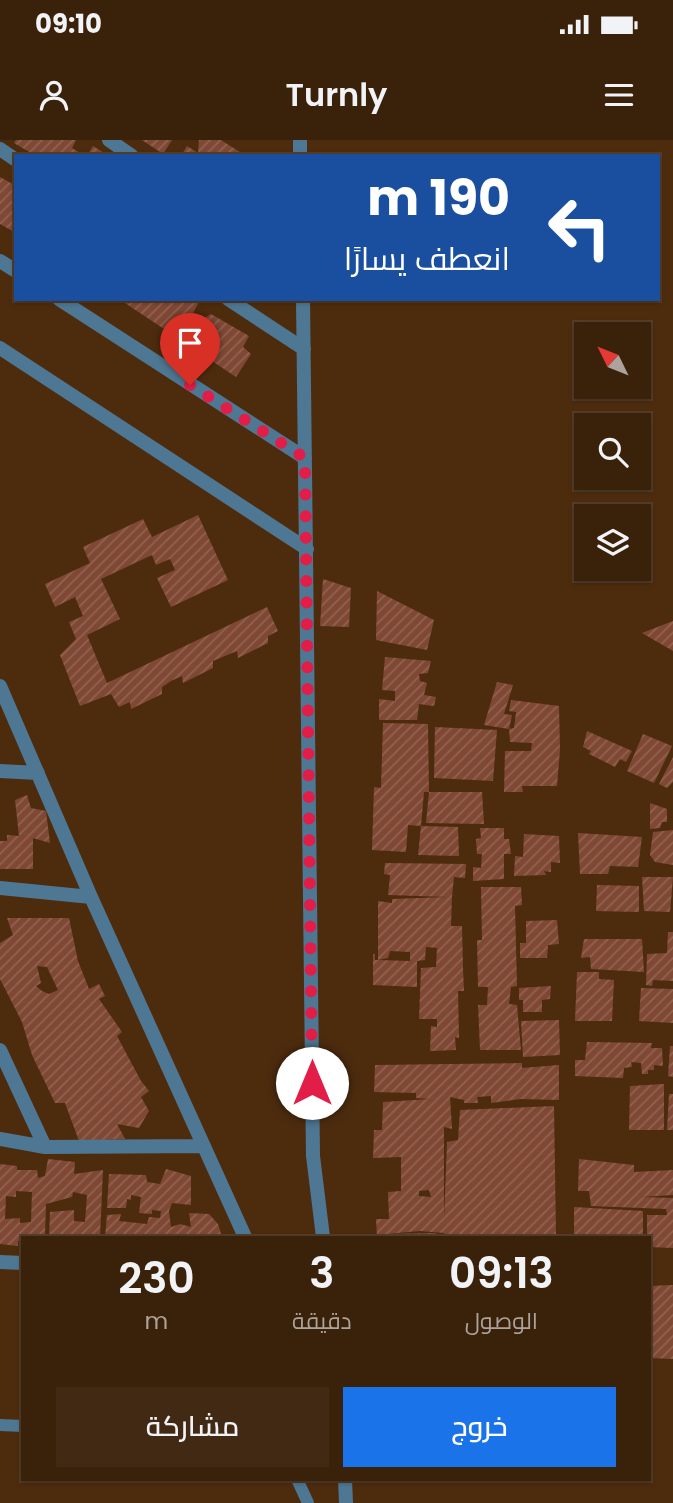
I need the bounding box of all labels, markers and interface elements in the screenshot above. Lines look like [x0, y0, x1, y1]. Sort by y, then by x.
text: 09:10 [35, 6, 102, 42]
text: Turnly [286, 72, 387, 117]
icon: person [35, 76, 73, 114]
icon: menu [600, 76, 638, 114]
text: 190 m [367, 164, 510, 232]
icon: left [534, 182, 625, 273]
text: انعطف يسارًا [344, 236, 510, 281]
pin [160, 313, 220, 385]
north arrow [574, 322, 651, 399]
map controls [574, 322, 651, 581]
icon: arrive [171, 324, 209, 362]
button: search [574, 413, 651, 490]
button: layers [574, 504, 651, 581]
position arrow [275, 1046, 349, 1120]
text: 3 [309, 1244, 334, 1303]
text: 09:13 [449, 1244, 554, 1303]
text: 230 [118, 1249, 195, 1308]
text: m [145, 1305, 168, 1337]
text: دقيقة [292, 1305, 352, 1337]
text: الوصول [465, 1305, 538, 1337]
button: مشاركة [56, 1387, 329, 1467]
button: خروج [343, 1387, 616, 1467]

